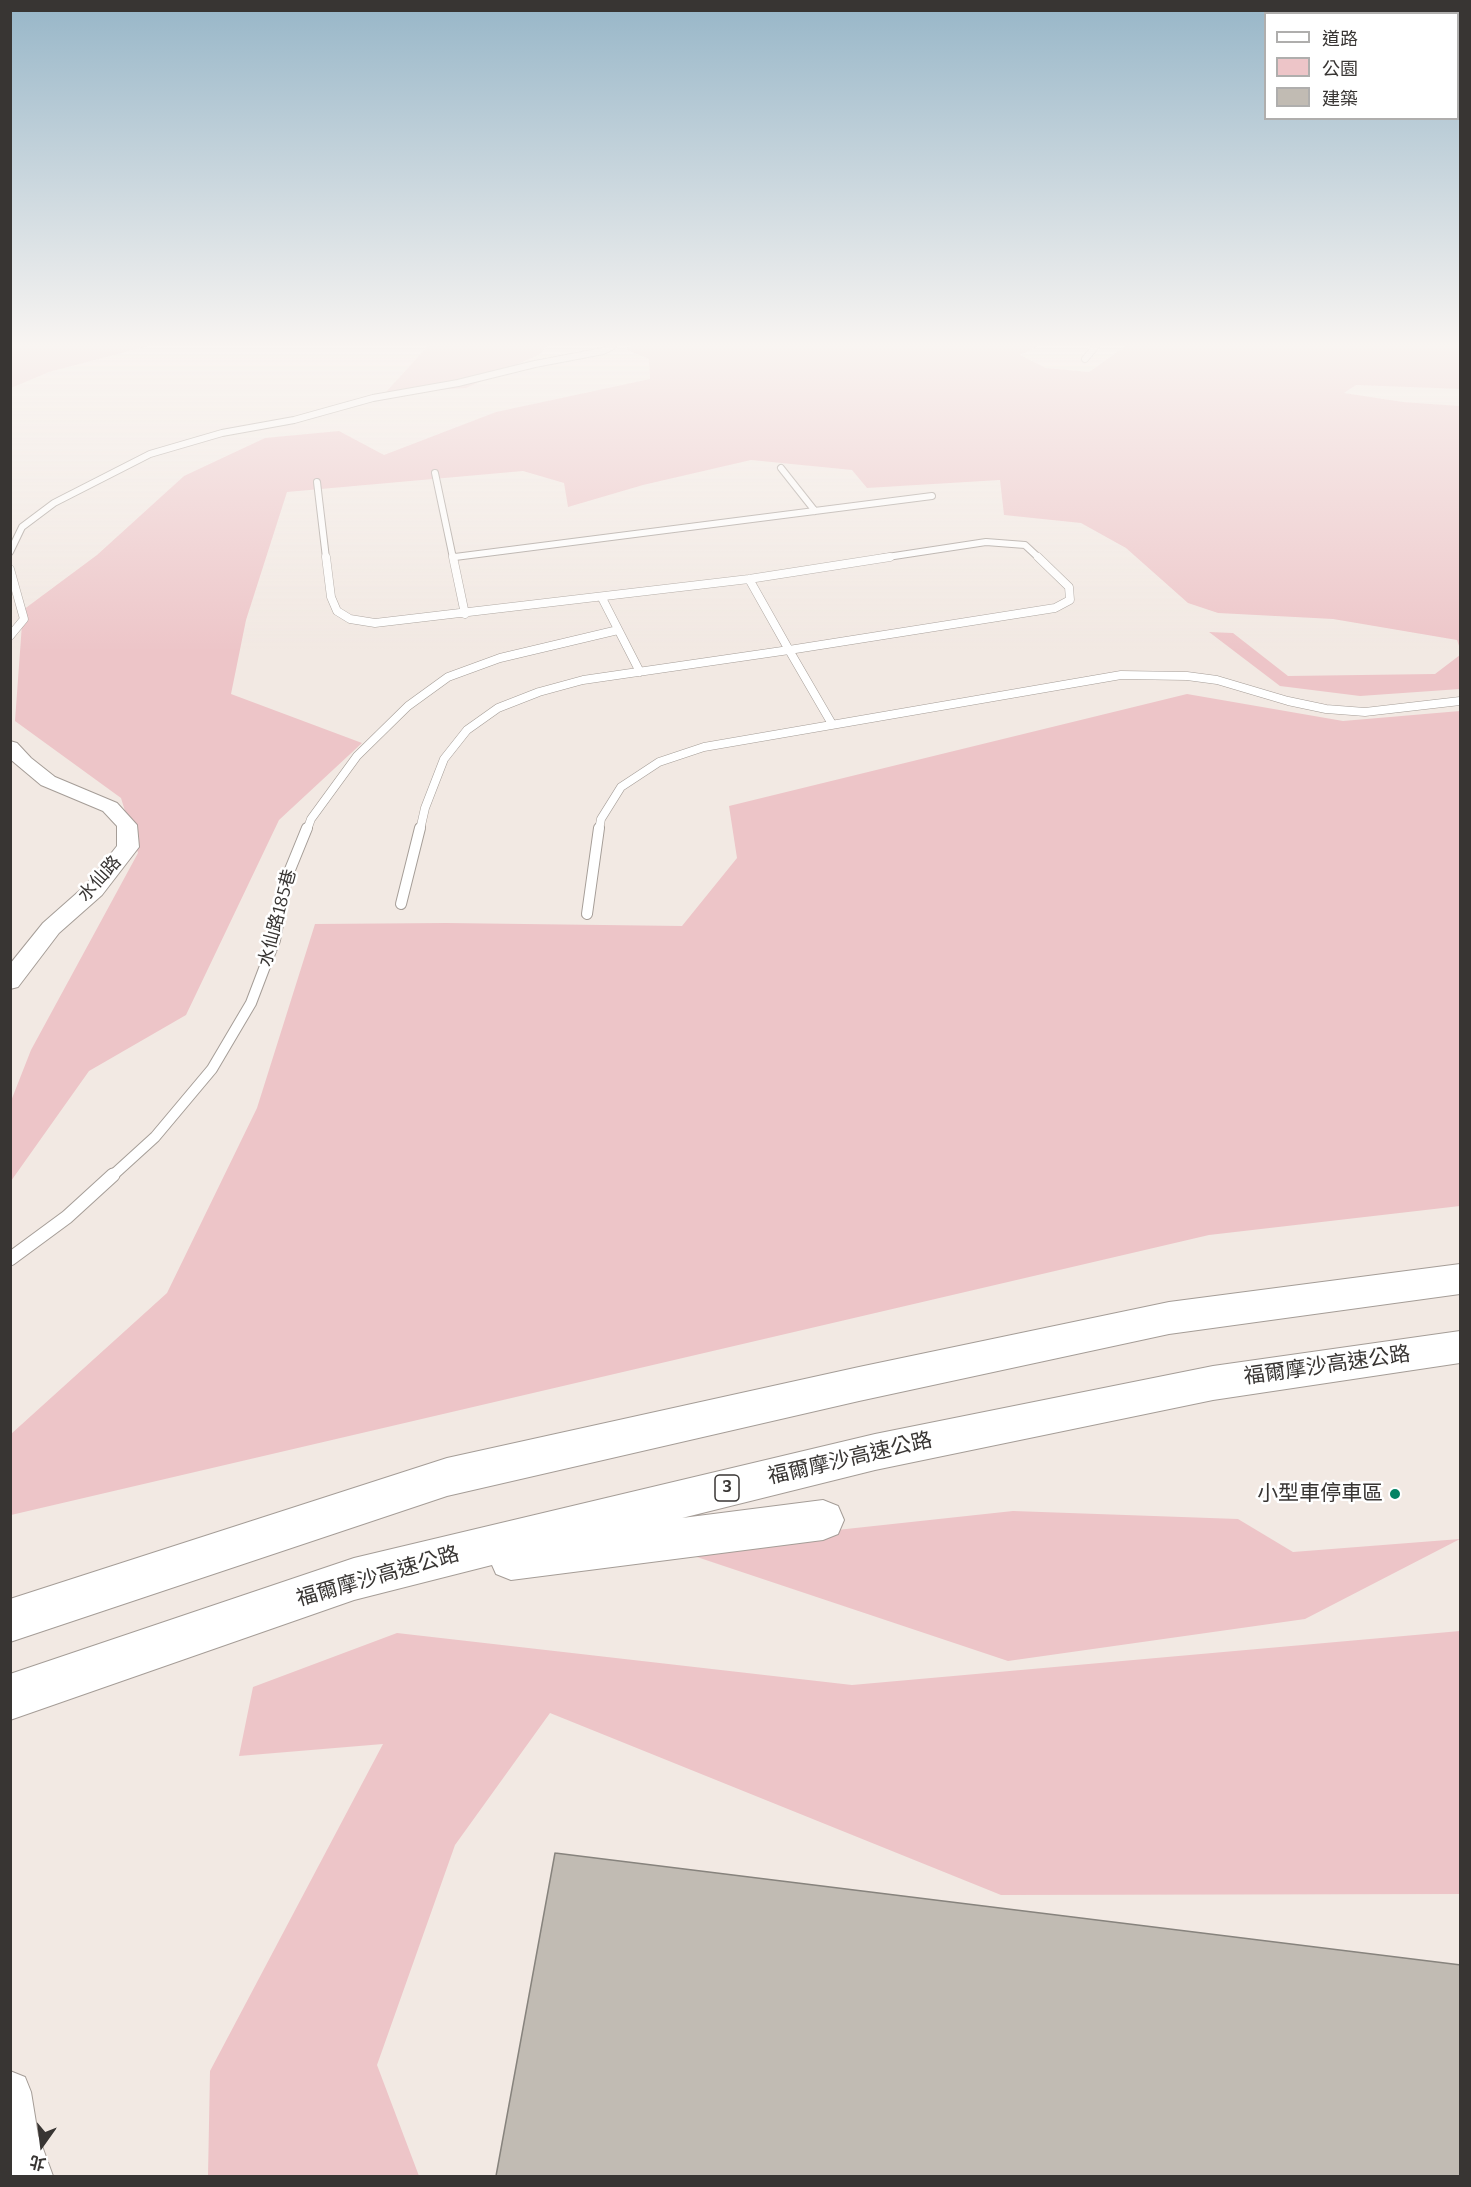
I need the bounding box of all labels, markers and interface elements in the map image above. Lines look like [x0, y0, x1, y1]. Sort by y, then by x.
legend [1264, 12, 1459, 120]
text: 道路 [1322, 28, 1358, 50]
text: 公園 [1322, 58, 1358, 80]
text: 建築 [1322, 88, 1358, 110]
street label: 水仙路 [74, 852, 126, 906]
street label: 水仙路185巷 [255, 867, 301, 969]
street label: 福爾摩沙高速公路 [1242, 1342, 1412, 1390]
street label: 福爾摩沙高速公路 [765, 1428, 935, 1490]
road number: 3 [715, 1475, 739, 1501]
place label: 小型車停車區 [1257, 1481, 1383, 1507]
marker: 小型車停車區 [1388, 1487, 1402, 1501]
street label: 福爾摩沙高速公路 [294, 1542, 462, 1612]
north arrow [12, 2115, 72, 2175]
text: 北 [27, 2152, 48, 2174]

